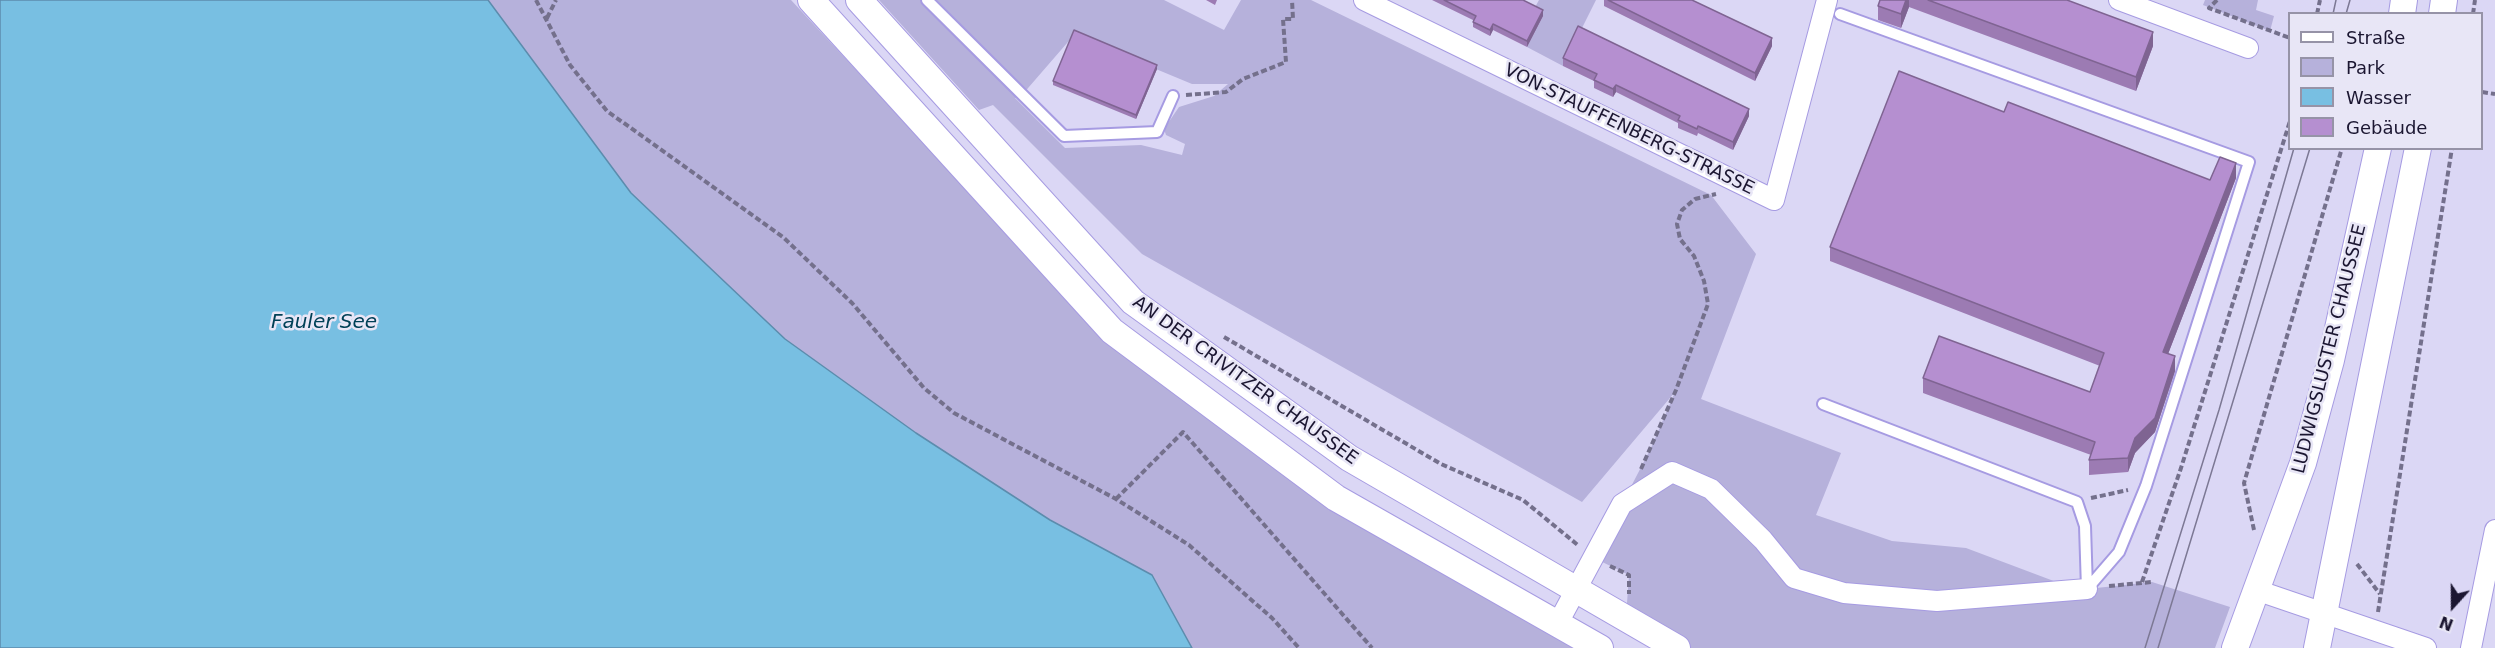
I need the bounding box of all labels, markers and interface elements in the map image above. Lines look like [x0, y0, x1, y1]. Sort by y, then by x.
legend [2288, 12, 2483, 150]
text: Straße [2346, 27, 2405, 48]
text: Park [2346, 57, 2385, 78]
street label: VON-STAUFFENBERG-STRASSE [1500, 60, 1758, 200]
text: Wasser [2346, 87, 2411, 108]
text: Gebäude [2346, 117, 2427, 138]
street label: LUDWIGSLUSTER CHAUSSEE [2289, 222, 2371, 476]
street label: AN DER CRIVITZER CHAUSSEE [1128, 292, 1362, 470]
water label: Fauler See [271, 311, 377, 335]
north arrow [2423, 576, 2483, 636]
text: N [2437, 612, 2456, 635]

